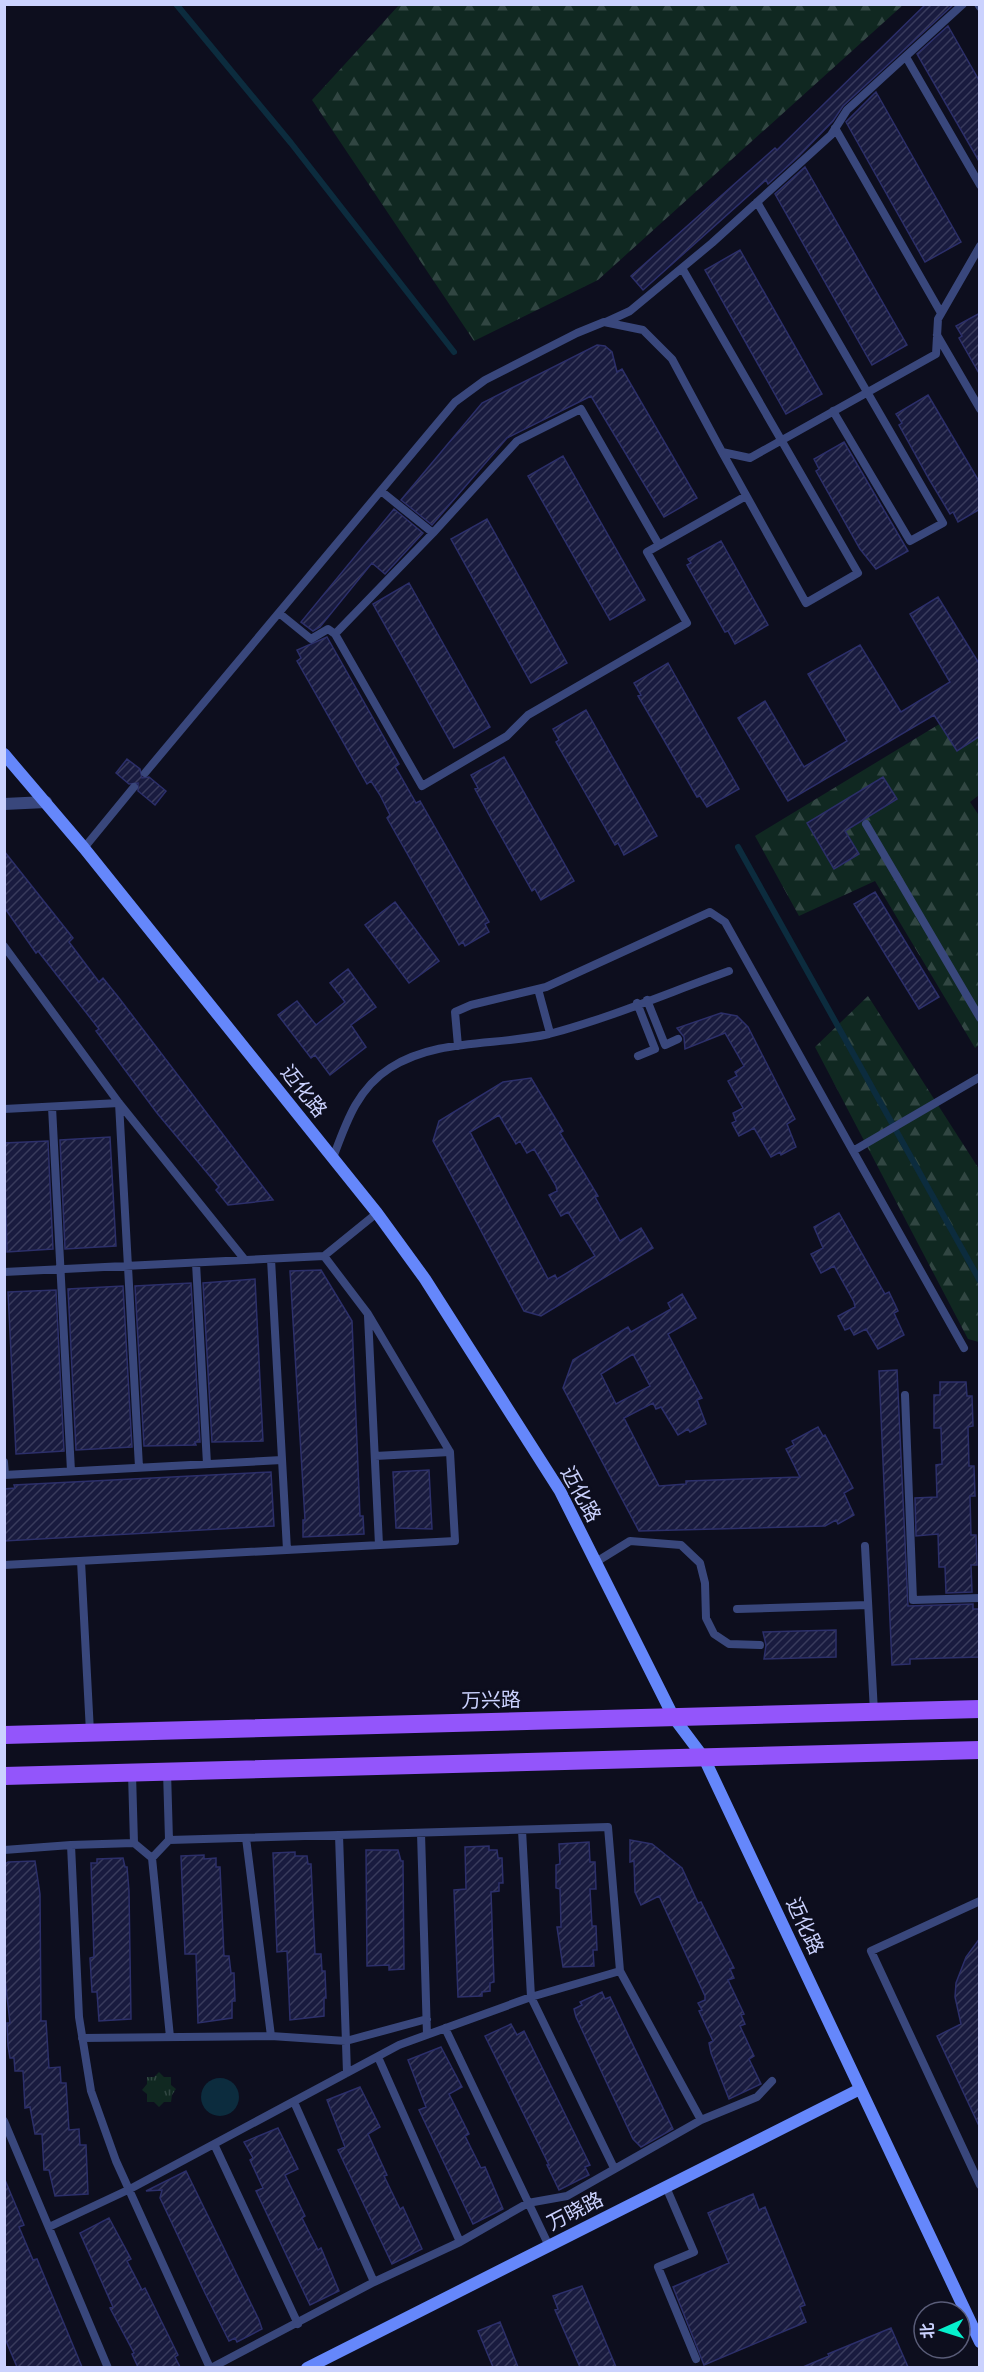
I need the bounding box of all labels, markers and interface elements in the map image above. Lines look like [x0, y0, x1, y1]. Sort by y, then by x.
street label: 迈化路 [276, 1060, 332, 1122]
street label: 迈化路 [556, 1462, 606, 1526]
street label: 万兴路 [461, 1687, 521, 1713]
street label: 迈化路 [781, 1894, 829, 1958]
street label: 万晓路 [543, 2187, 607, 2235]
north arrow [912, 2300, 972, 2360]
text: 北 [918, 2322, 937, 2339]

